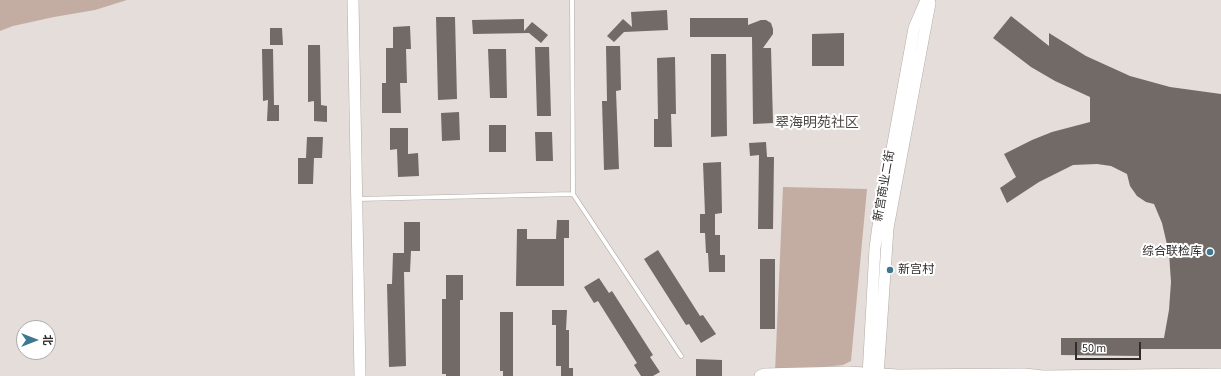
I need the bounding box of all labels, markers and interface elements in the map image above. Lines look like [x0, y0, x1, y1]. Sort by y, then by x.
district label: 翠海明苑社区 [775, 116, 859, 132]
street label: 新宫商业二街 [872, 149, 898, 223]
place label: 综合联检库 [1142, 245, 1202, 259]
marker: 综合联检库 [1205, 247, 1215, 257]
place label: 新宫村 [898, 263, 934, 277]
marker: 新宫村 [885, 265, 895, 275]
north arrow [16, 320, 56, 360]
scale bar [1077, 334, 1143, 360]
text: 北 [40, 335, 55, 346]
text: 50 m [1082, 340, 1106, 357]

